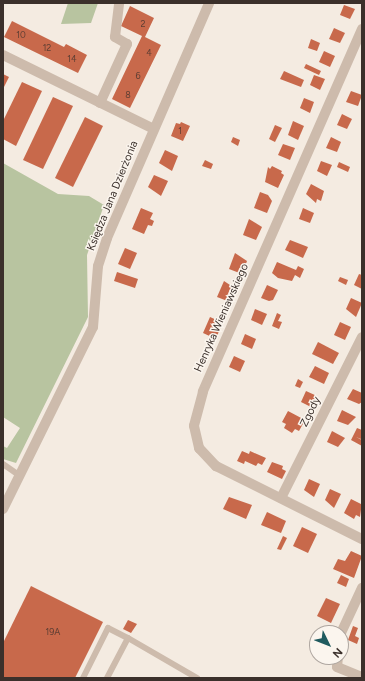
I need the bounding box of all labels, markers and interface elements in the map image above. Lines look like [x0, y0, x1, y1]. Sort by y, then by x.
house number: 2 [140, 19, 146, 29]
house number: 10 [16, 30, 26, 40]
house number: 12 [43, 43, 51, 53]
house number: 4 [146, 48, 152, 58]
house number: 14 [67, 54, 77, 64]
house number: 6 [135, 71, 141, 81]
house number: 8 [125, 90, 131, 100]
house number: 1 [178, 126, 182, 136]
street label: Księdza Jana Dzierżonia [85, 139, 141, 253]
street label: Henryka Wieniawskiego [192, 262, 252, 374]
street label: Zgody [298, 395, 324, 429]
north arrow [309, 625, 349, 665]
house number: 19A [46, 627, 60, 637]
text: N [330, 645, 345, 660]

